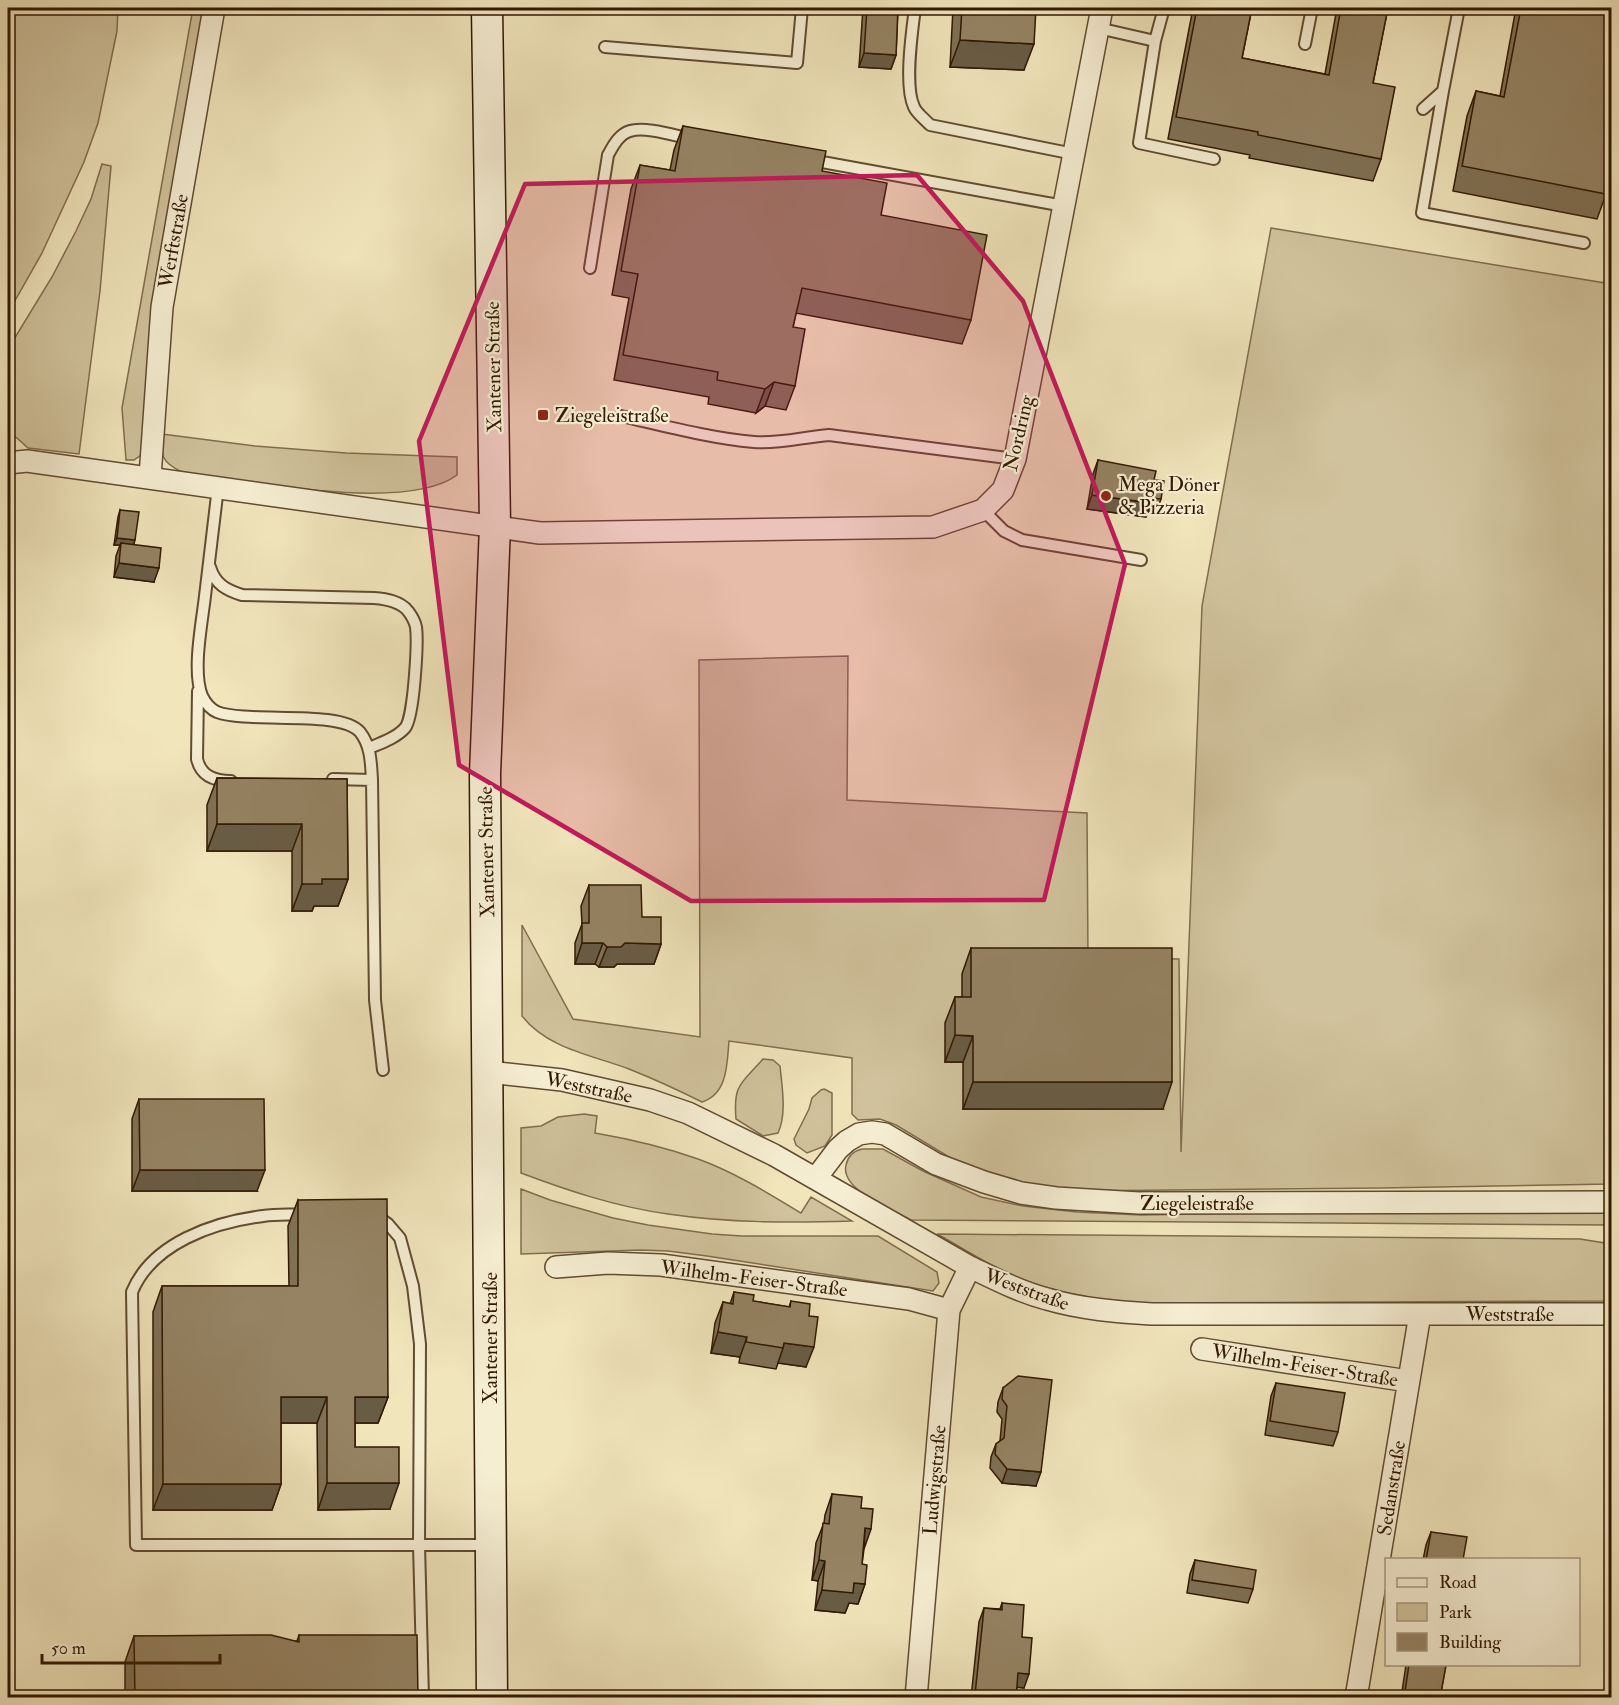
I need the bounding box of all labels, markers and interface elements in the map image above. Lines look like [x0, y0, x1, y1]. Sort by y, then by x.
street label: Werftstraße [153, 192, 194, 291]
street label: Xantener Straße [480, 301, 507, 433]
street label: Nordring [998, 392, 1040, 474]
place label: Ziegeleistraße [555, 403, 669, 428]
marker: Ziegeleistraße [536, 408, 550, 422]
place label: Mega Döner & Pizzeria [1118, 472, 1220, 520]
marker: Mega Döner & Pizzeria [1099, 489, 1113, 503]
street label: Xantener Straße [473, 786, 500, 918]
street label: Weststraße [542, 1066, 635, 1109]
street label: Ziegeleistraße [1140, 1191, 1254, 1216]
street label: Wilhelm-Feiser-Straße [658, 1255, 849, 1302]
street label: Weststraße [980, 1262, 1073, 1316]
street label: Xantener Straße [478, 1272, 503, 1404]
street label: Weststraße [1465, 1302, 1554, 1327]
street label: Wilhelm-Feiser-Straße [1209, 1338, 1400, 1393]
street label: Ludwigstraße [917, 1424, 952, 1536]
street label: Sedanstraße [1372, 1439, 1411, 1537]
legend [1385, 1558, 1580, 1666]
text: Road [1439, 1571, 1477, 1594]
text: Park [1439, 1601, 1472, 1624]
scale bar [42, 1627, 220, 1665]
text: Building [1439, 1631, 1502, 1654]
text: 50 m [51, 1637, 86, 1660]

